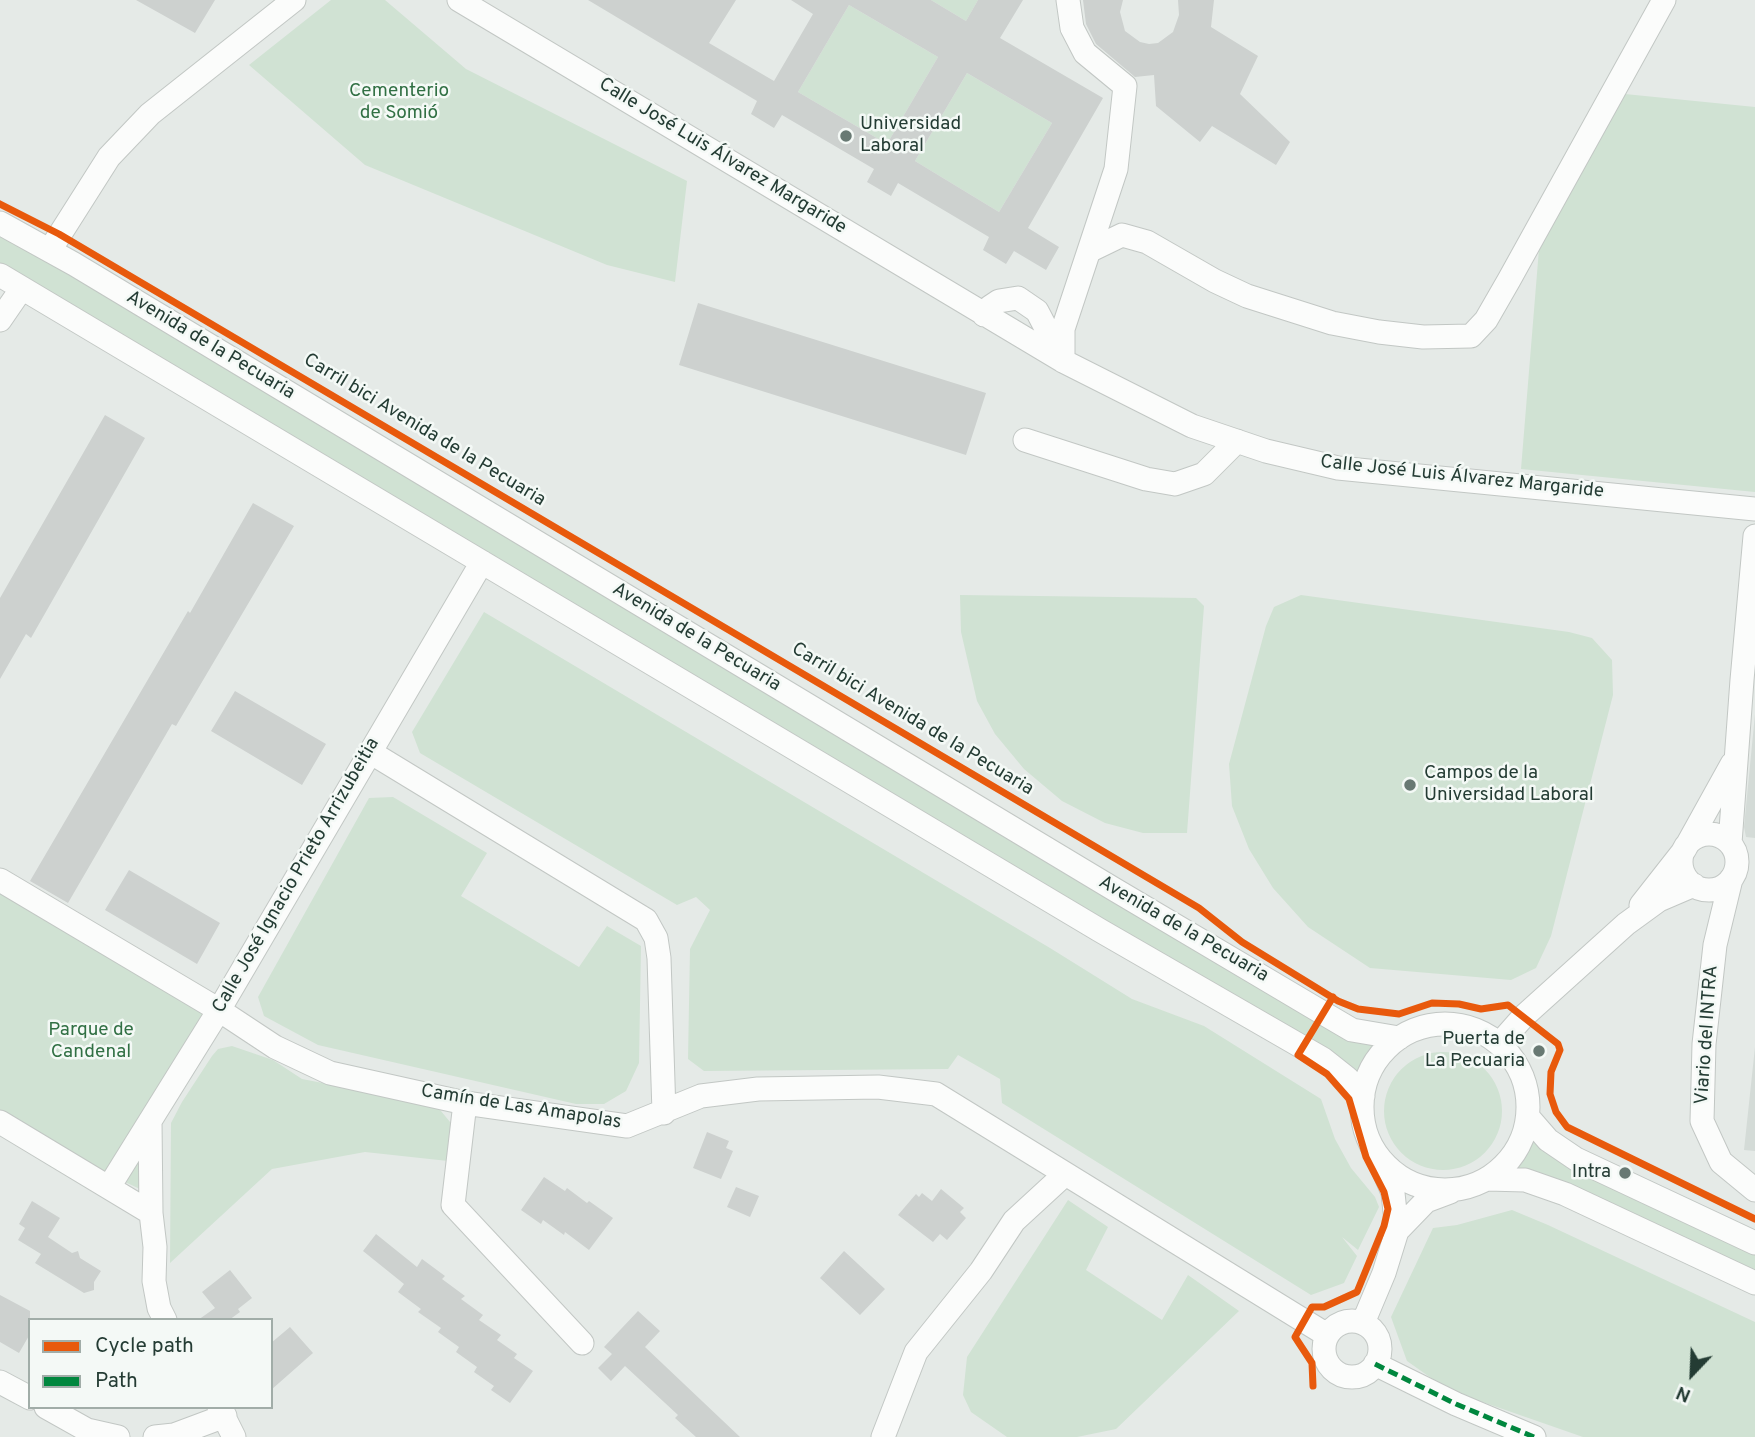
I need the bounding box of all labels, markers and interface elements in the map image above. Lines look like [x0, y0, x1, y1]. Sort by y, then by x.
street label: Calle José Luis Álvarez Margaride [594, 74, 850, 240]
park label: Cementerio de Somió [349, 81, 449, 125]
place label: Universidad Laboral [860, 114, 961, 158]
marker: Universidad Laboral [838, 128, 854, 144]
street label: Avenida de la Pecuaria [122, 287, 298, 405]
street label: Carril bici Avenida de la Pecuaria [299, 350, 549, 512]
street label: Calle José Luis Álvarez Margaride [1319, 452, 1605, 504]
street label: Avenida de la Pecuaria [608, 579, 784, 697]
street label: Carril bici Avenida de la Pecuaria [787, 639, 1037, 801]
street label: Calle José Ignacio Prieto Arrizubeitia [209, 734, 385, 1018]
place label: Campos de la Universidad Laboral [1424, 763, 1594, 807]
marker: Campos de la Universidad Laboral [1402, 777, 1418, 793]
street label: Avenida de la Pecuaria [1094, 872, 1272, 988]
street label: Viario del INTRA [1692, 965, 1724, 1105]
park label: Parque de Candenal [48, 1020, 134, 1064]
place label: Puerta de La Pecuaria [1425, 1029, 1525, 1073]
marker: Puerta de La Pecuaria [1531, 1043, 1547, 1059]
street label: Camín de Las Amapolas [419, 1081, 623, 1135]
place label: Intra [1572, 1162, 1611, 1184]
marker: Intra [1617, 1165, 1633, 1181]
legend [28, 1318, 273, 1409]
text: Cycle path [95, 1333, 194, 1360]
north arrow [1657, 1339, 1727, 1409]
text: Path [95, 1368, 138, 1395]
text: N [1673, 1380, 1695, 1407]

